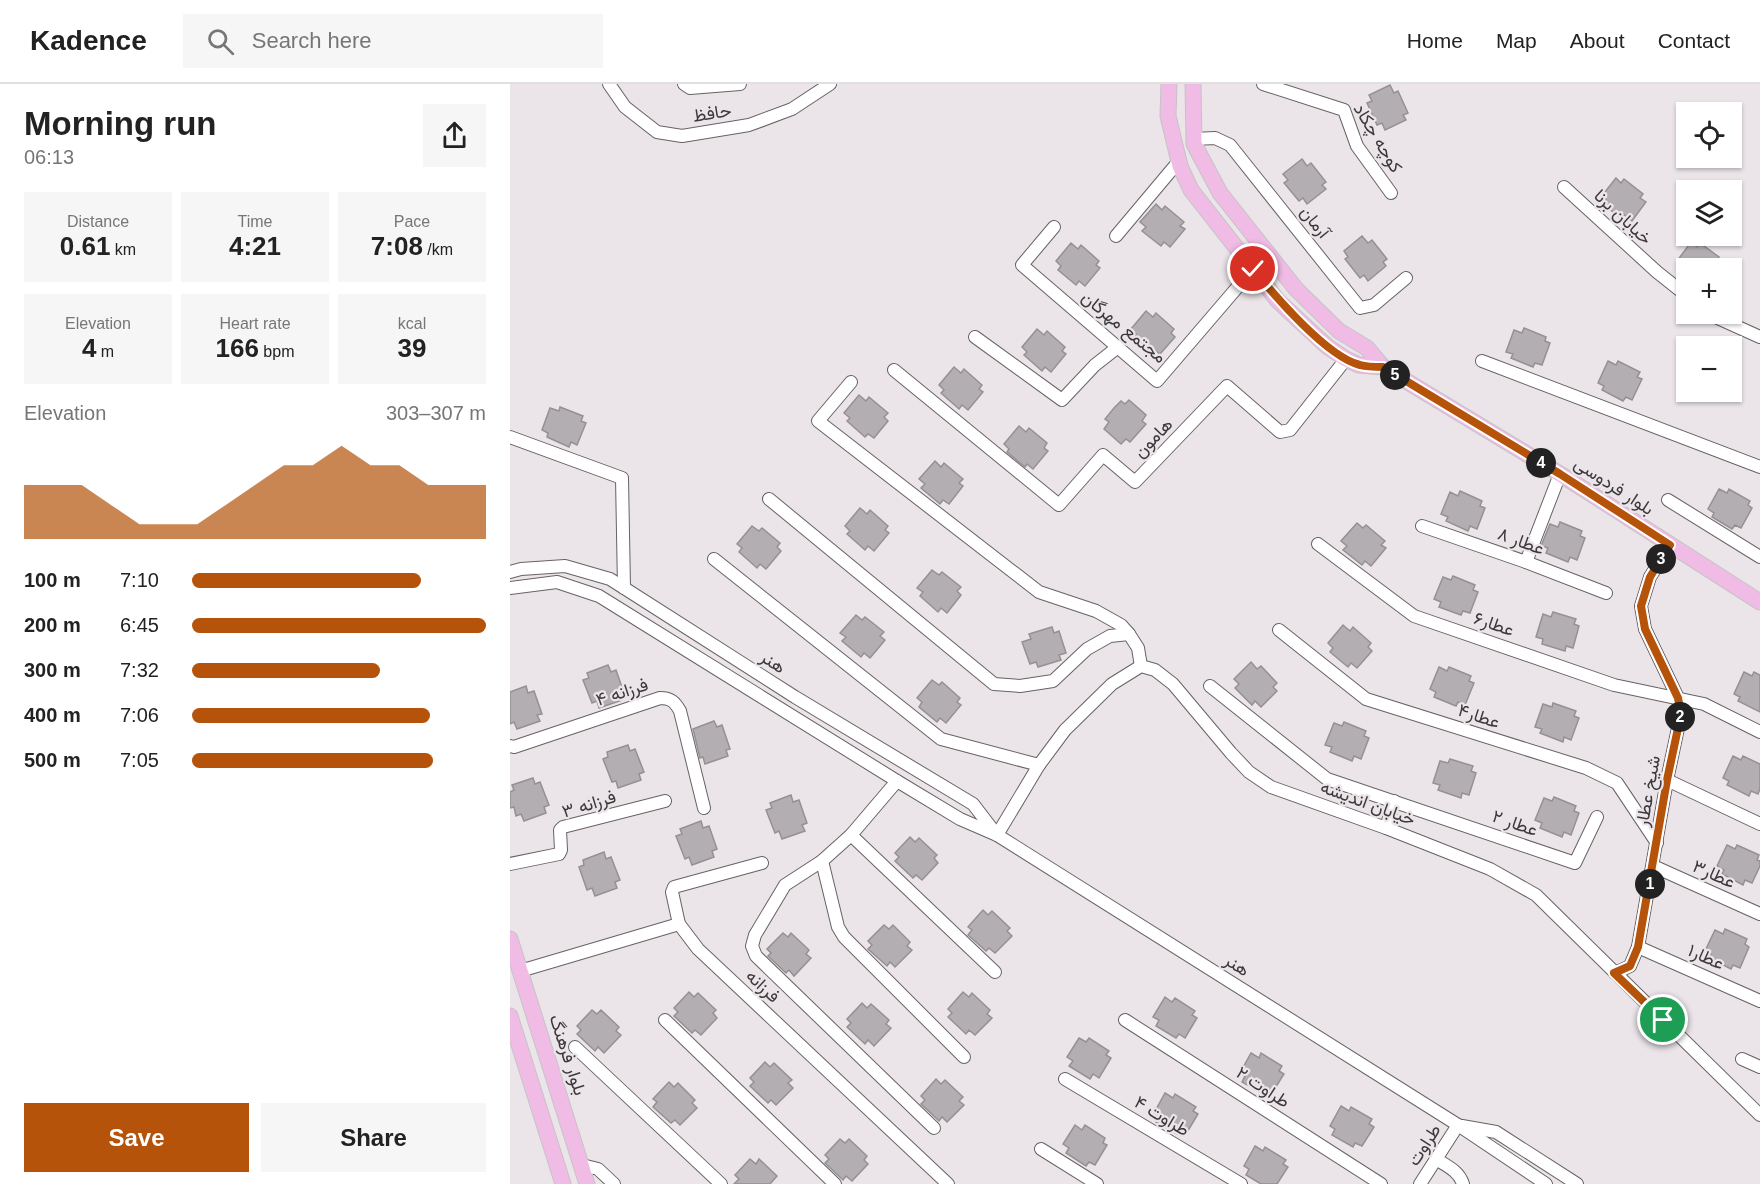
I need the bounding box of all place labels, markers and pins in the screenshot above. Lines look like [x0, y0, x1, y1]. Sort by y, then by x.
pin [1227, 243, 1278, 294]
pin: 5 [1380, 360, 1410, 390]
pin: 4 [1526, 448, 1556, 478]
pin: 3 [1646, 544, 1676, 574]
pin: 2 [1665, 702, 1695, 732]
pin: 1 [1635, 869, 1665, 899]
pin [1637, 994, 1688, 1045]

